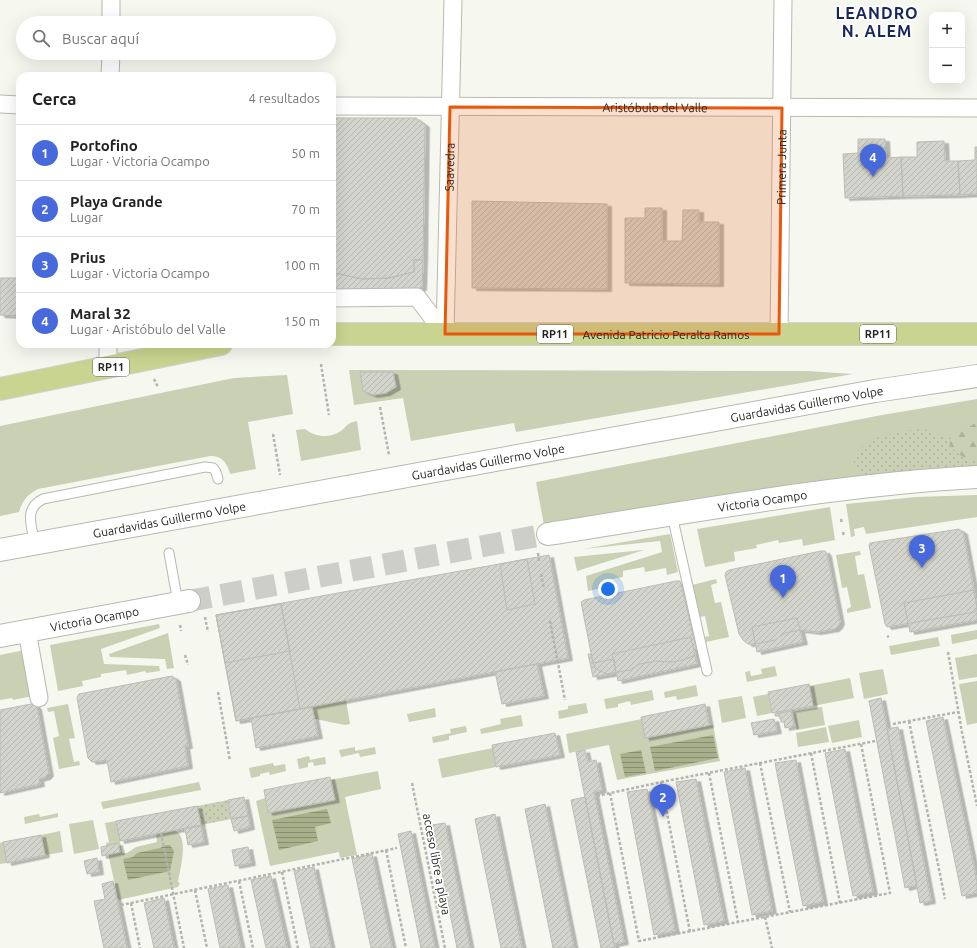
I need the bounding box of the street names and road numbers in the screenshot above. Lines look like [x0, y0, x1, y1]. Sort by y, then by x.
street label: Aristóbulo del Valle [602, 100, 708, 114]
street label: Primera Junta [774, 129, 788, 205]
street label: Saavedra [442, 142, 456, 192]
road number: RP11 [537, 325, 573, 343]
road number: RP11 [860, 325, 896, 343]
street label: Avenida Patricio Peralta Ramos [583, 328, 749, 341]
road number: RP11 [93, 358, 129, 376]
street label: Guardavidas Guillermo Volpe [729, 383, 884, 424]
street label: Guardavidas Guillermo Volpe [411, 441, 565, 482]
street label: Victoria Ocampo [717, 487, 808, 513]
street label: Guardavidas Guillermo Volpe [92, 499, 247, 540]
street label: Victoria Ocampo [49, 604, 140, 633]
street label: acceso libre a playa [421, 812, 453, 916]

